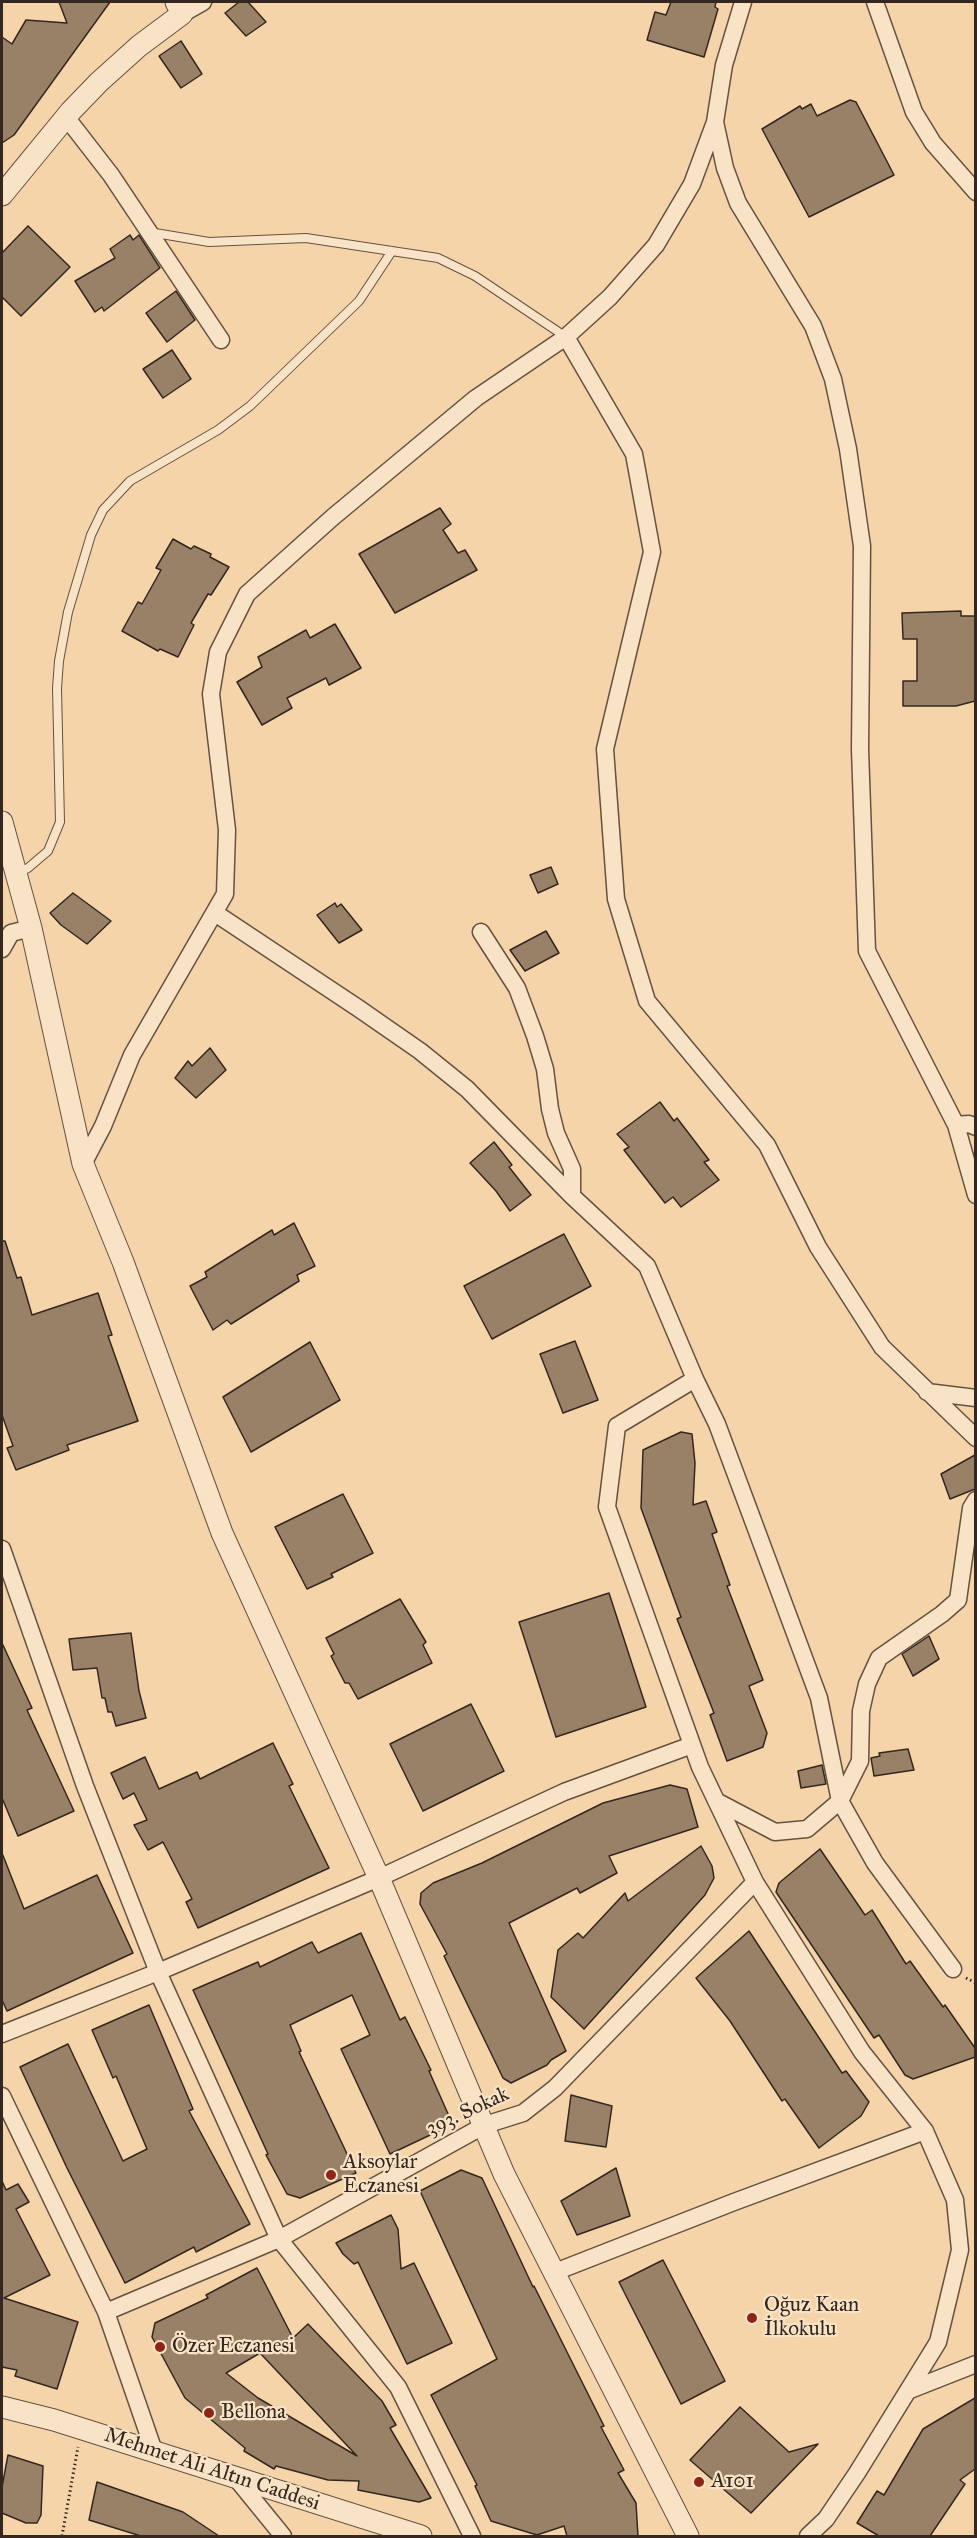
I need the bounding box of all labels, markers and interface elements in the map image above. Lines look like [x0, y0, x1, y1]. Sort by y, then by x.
street label: 393. Sokak [423, 2082, 513, 2142]
place label: Aksoylar Eczanesi [343, 2150, 419, 2200]
marker: Aksoylar Eczanesi [324, 2168, 338, 2182]
place label: Oğuz Kaan İlkokulu [764, 2293, 859, 2343]
marker: Oğuz Kaan İlkokulu [745, 2311, 759, 2325]
place label: Özer Eczanesi [172, 2334, 295, 2360]
marker: Özer Eczanesi [153, 2340, 167, 2354]
place label: Bellona [221, 2400, 286, 2426]
marker: Bellona [202, 2406, 216, 2420]
street label: Mehmet Ali Altın Caddesi [101, 2423, 323, 2517]
place label: A101 [711, 2469, 754, 2495]
marker: A101 [692, 2475, 706, 2489]

